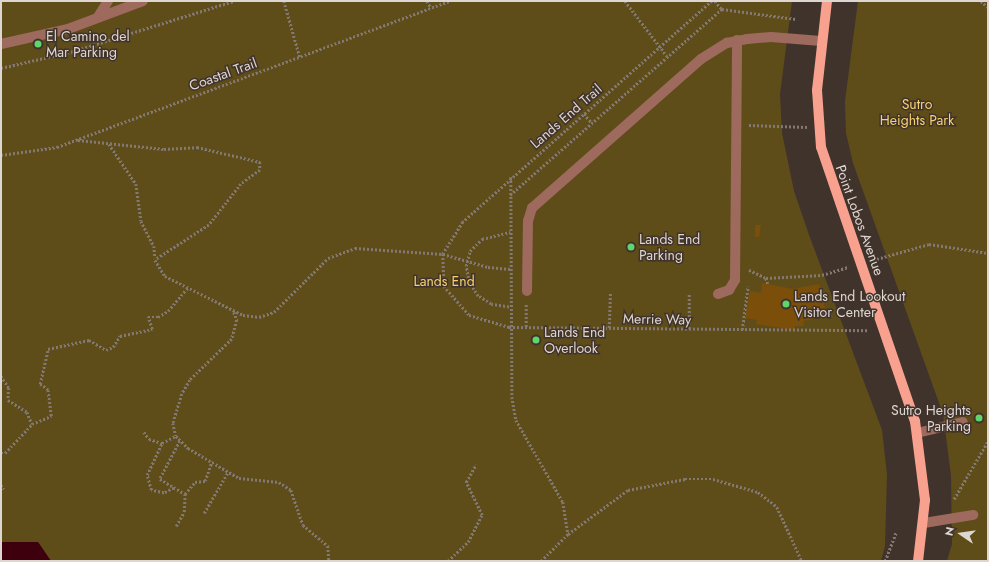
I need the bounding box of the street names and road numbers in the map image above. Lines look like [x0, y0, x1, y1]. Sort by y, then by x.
street label: Coastal Trail [187, 54, 259, 94]
street label: Lands End Trail [527, 80, 605, 152]
street label: Point Lobos Avenue [832, 162, 888, 278]
street label: Merrie Way [623, 310, 691, 328]

